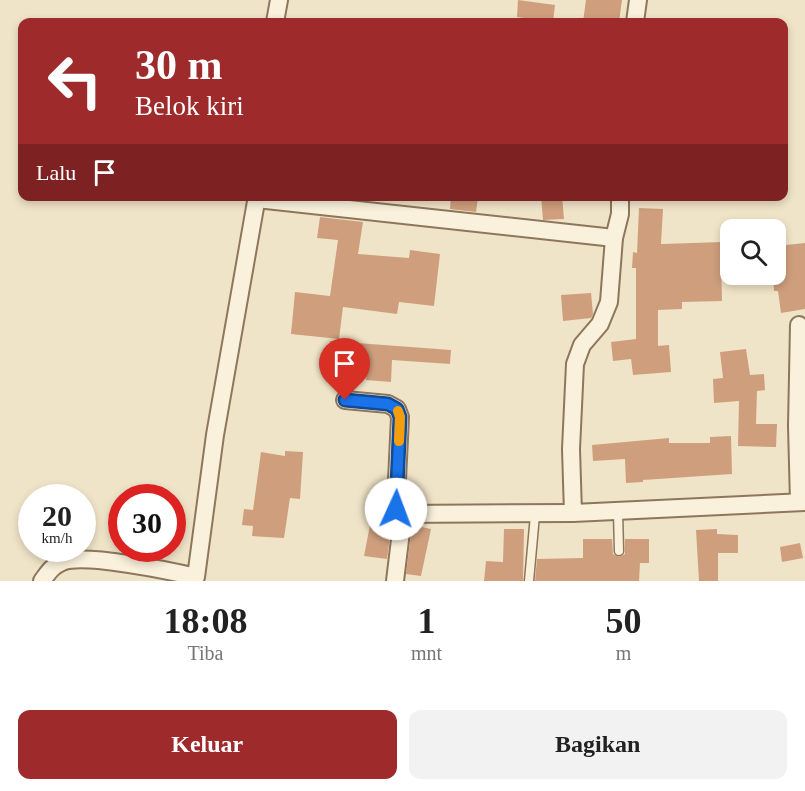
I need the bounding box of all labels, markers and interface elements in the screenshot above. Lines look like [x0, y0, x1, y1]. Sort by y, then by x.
icon: left [36, 42, 114, 120]
text: 30 m [135, 42, 223, 88]
text: Belok kiri [135, 91, 244, 121]
icon: arrive [88, 156, 121, 189]
text: Lalu [36, 160, 76, 185]
map controls [720, 219, 786, 285]
button: search [720, 219, 786, 285]
pin [319, 338, 370, 400]
icon: arrive [328, 347, 361, 380]
position arrow [364, 477, 428, 541]
speed limit sign: 30 [108, 484, 186, 562]
text: 20 [42, 499, 72, 532]
text: km/h [42, 530, 72, 546]
text: 18:08 [163, 601, 247, 641]
text: 1 [418, 601, 436, 641]
text: 50 [606, 601, 642, 641]
text: Tiba [187, 642, 223, 664]
text: mnt [411, 642, 442, 664]
text: m [616, 642, 631, 664]
button: Keluar [18, 710, 397, 779]
button: Bagikan [409, 710, 787, 779]

